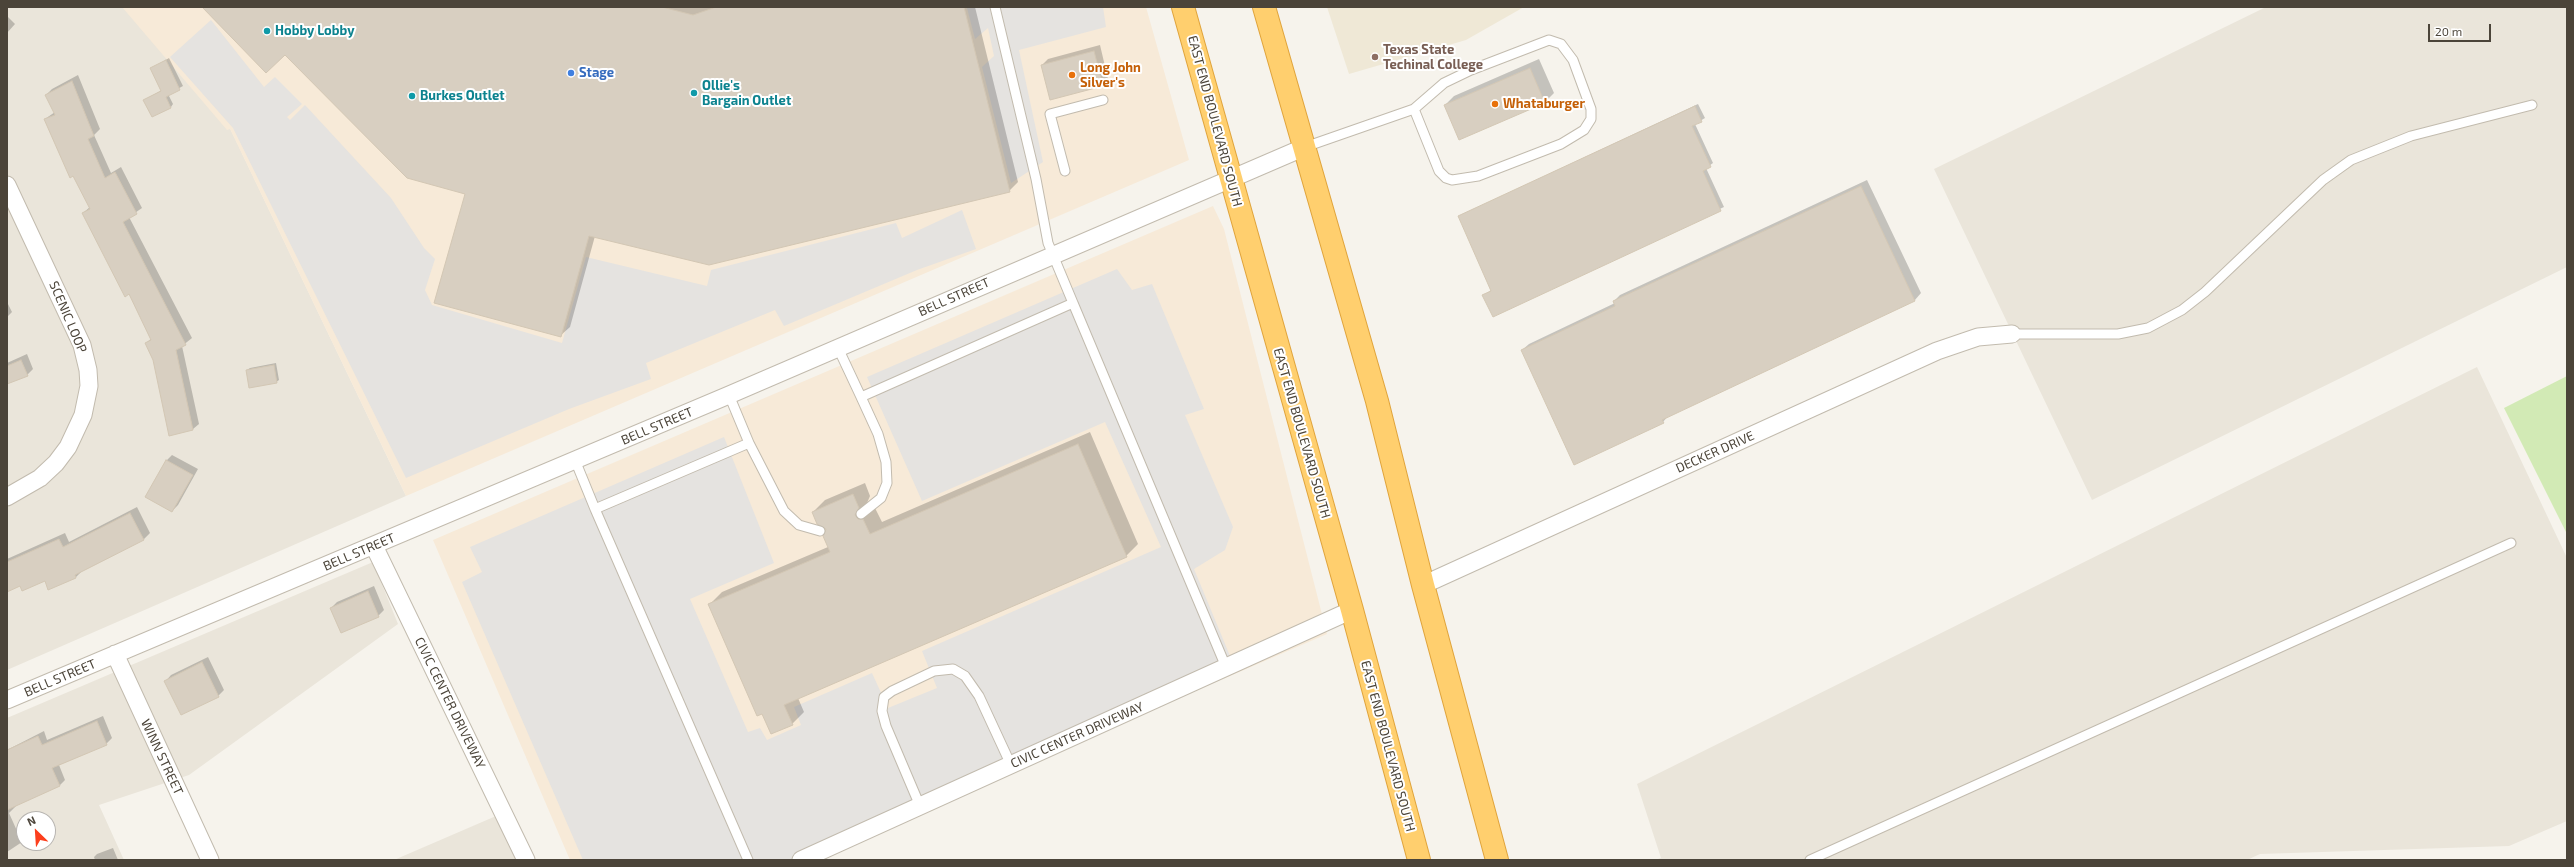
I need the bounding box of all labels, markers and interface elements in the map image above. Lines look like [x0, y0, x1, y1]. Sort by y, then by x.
scale bar [2430, 16, 2493, 42]
place label: Hobby Lobby [275, 23, 354, 39]
text: 20 m [2435, 24, 2462, 38]
marker: Hobby Lobby [262, 26, 272, 36]
street label: EAST END BOULEVARD SOUTH [1185, 34, 1245, 208]
place label: Texas State Techinal College [1383, 42, 1483, 73]
marker: Texas State Techinal College [1370, 52, 1380, 62]
place label: Long John Silver's [1080, 60, 1141, 91]
place label: Stage [579, 65, 614, 81]
marker: Stage [566, 68, 576, 78]
marker: Long John Silver's [1067, 70, 1077, 80]
place label: Ollie's Bargain Outlet [702, 78, 791, 109]
place label: Burkes Outlet [420, 88, 505, 104]
marker: Ollie's Bargain Outlet [689, 88, 699, 98]
marker: Burkes Outlet [407, 91, 417, 101]
place label: Whataburger [1503, 96, 1585, 112]
marker: Whataburger [1490, 99, 1500, 109]
street label: BELL STREET [916, 274, 992, 320]
street label: SCENIC LOOP [46, 279, 90, 355]
street label: EAST END BOULEVARD SOUTH [1270, 346, 1334, 520]
street label: BELL STREET [619, 404, 695, 448]
street label: DECKER DRIVE [1673, 428, 1757, 476]
street label: BELL STREET [321, 530, 397, 574]
street label: CIVIC CENTER DRIVEWAY [411, 635, 489, 771]
street label: BELL STREET [22, 656, 98, 700]
street label: EAST END BOULEVARD SOUTH [1358, 659, 1418, 833]
street label: CIVIC CENTER DRIVEWAY [1008, 699, 1146, 771]
street label: WINN STREET [138, 717, 186, 797]
north arrow [16, 811, 56, 851]
text: N [25, 813, 37, 828]

